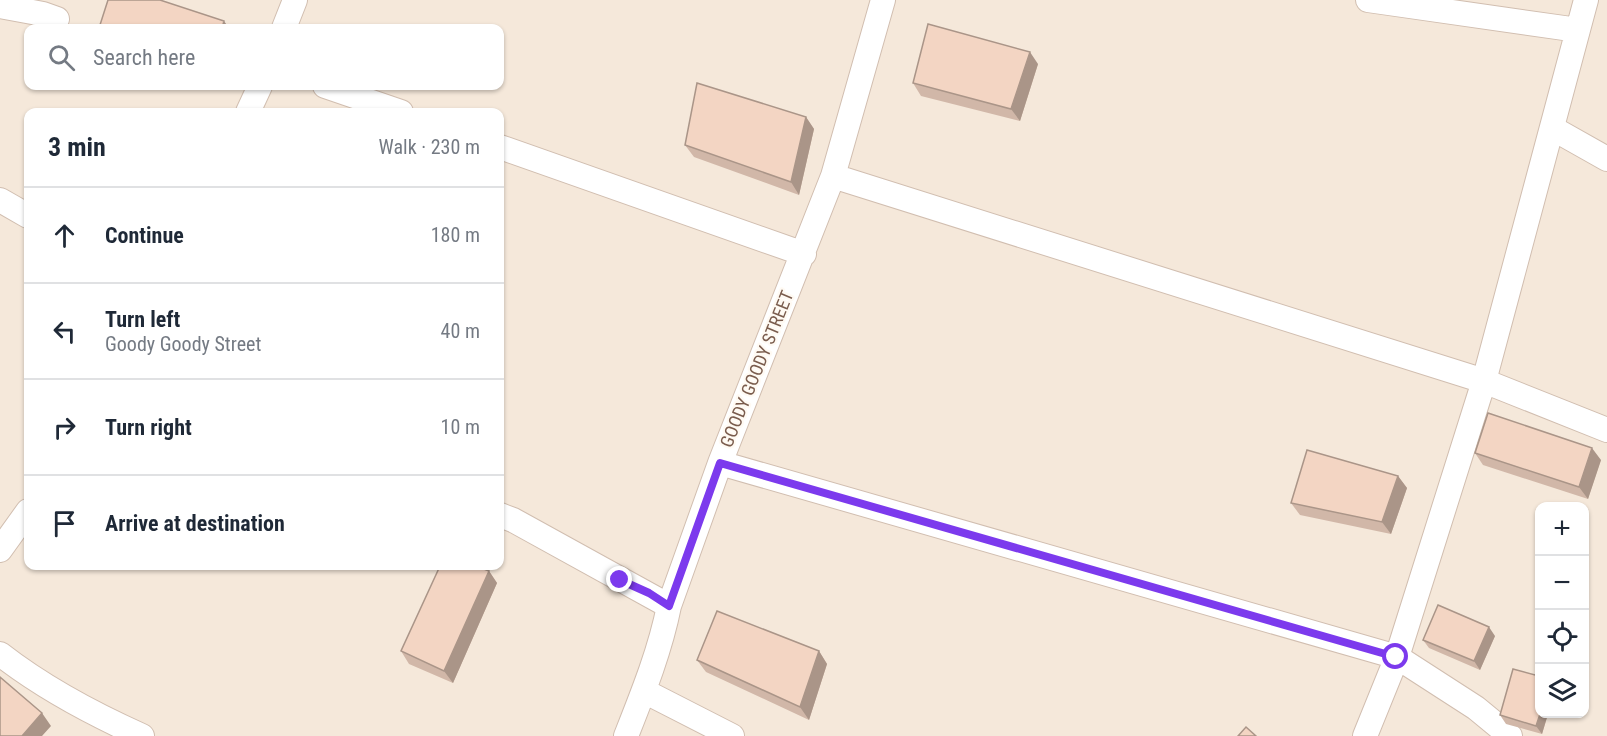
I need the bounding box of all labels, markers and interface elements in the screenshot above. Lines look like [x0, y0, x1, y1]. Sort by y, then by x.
search box [24, 24, 504, 90]
icon: search [45, 41, 78, 74]
text: Search here [93, 45, 195, 70]
text: 3 min [48, 132, 106, 162]
text: Walk · 230 m [379, 135, 480, 159]
icon: ahead [48, 219, 81, 252]
text: Continue [105, 223, 184, 248]
text: 180 m [431, 223, 480, 247]
street label: GOODY GOODY STREET [715, 287, 798, 450]
text: Turn left [105, 307, 180, 332]
icon: left [48, 315, 81, 348]
text: 40 m [441, 319, 480, 343]
text: Goody Goody Street [105, 332, 261, 356]
icon: right [48, 411, 81, 444]
text: Turn right [105, 415, 192, 440]
text: 10 m [441, 415, 480, 439]
map controls [1535, 502, 1589, 718]
button: + [1535, 502, 1589, 556]
icon: arrive [48, 507, 81, 540]
text: Arrive at destination [105, 511, 285, 536]
button: − [1535, 556, 1589, 610]
route end [606, 566, 632, 592]
button: locate [1535, 610, 1589, 664]
route start [1382, 643, 1408, 669]
button: layers [1535, 664, 1589, 718]

